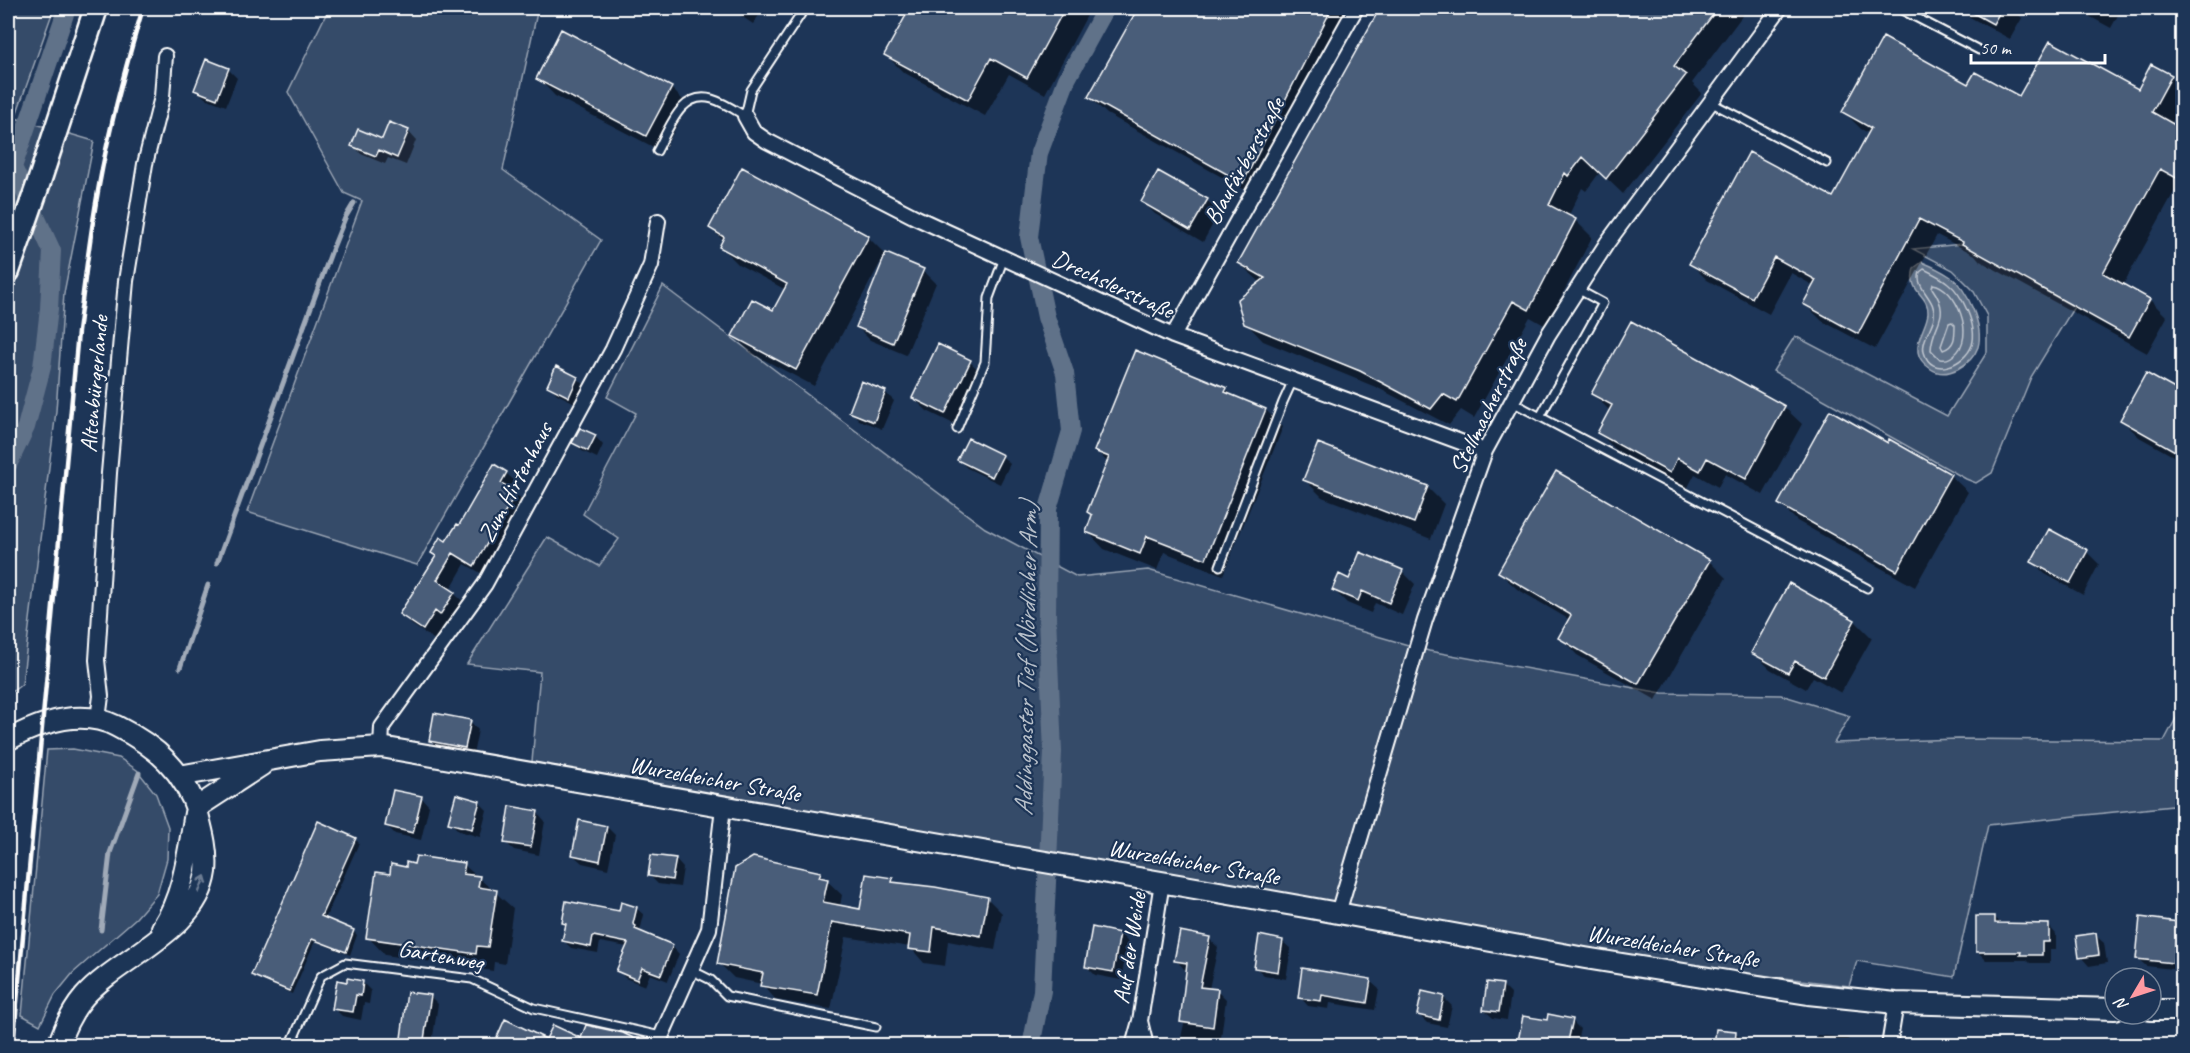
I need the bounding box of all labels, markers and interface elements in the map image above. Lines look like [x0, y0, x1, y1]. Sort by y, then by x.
scale bar [1971, 27, 2104, 65]
text: 50 m [1980, 37, 2013, 59]
street label: Blaufärberstraße [1197, 90, 1292, 230]
street label: Drechslerstraße [1048, 243, 1180, 326]
street label: Altenbürgerlande [73, 312, 115, 454]
street label: Stellmacherstraße [1442, 331, 1535, 479]
street label: Zum Hirtenhaus [471, 415, 560, 547]
water label: Addinggaster Tief (Nördlicher Arm) [1007, 497, 1045, 816]
street label: Wurzeldeicher Straße [627, 749, 805, 809]
street label: Wurzeldeicher Straße [1106, 832, 1284, 892]
one-way arrow [197, 875, 208, 894]
street label: Auf der Weide [1105, 888, 1153, 1006]
street label: Wurzeldeicher Straße [1585, 918, 1763, 975]
street label: Gartenweg [396, 933, 488, 978]
north arrow [2103, 966, 2163, 1026]
text: N [2109, 992, 2133, 1015]

